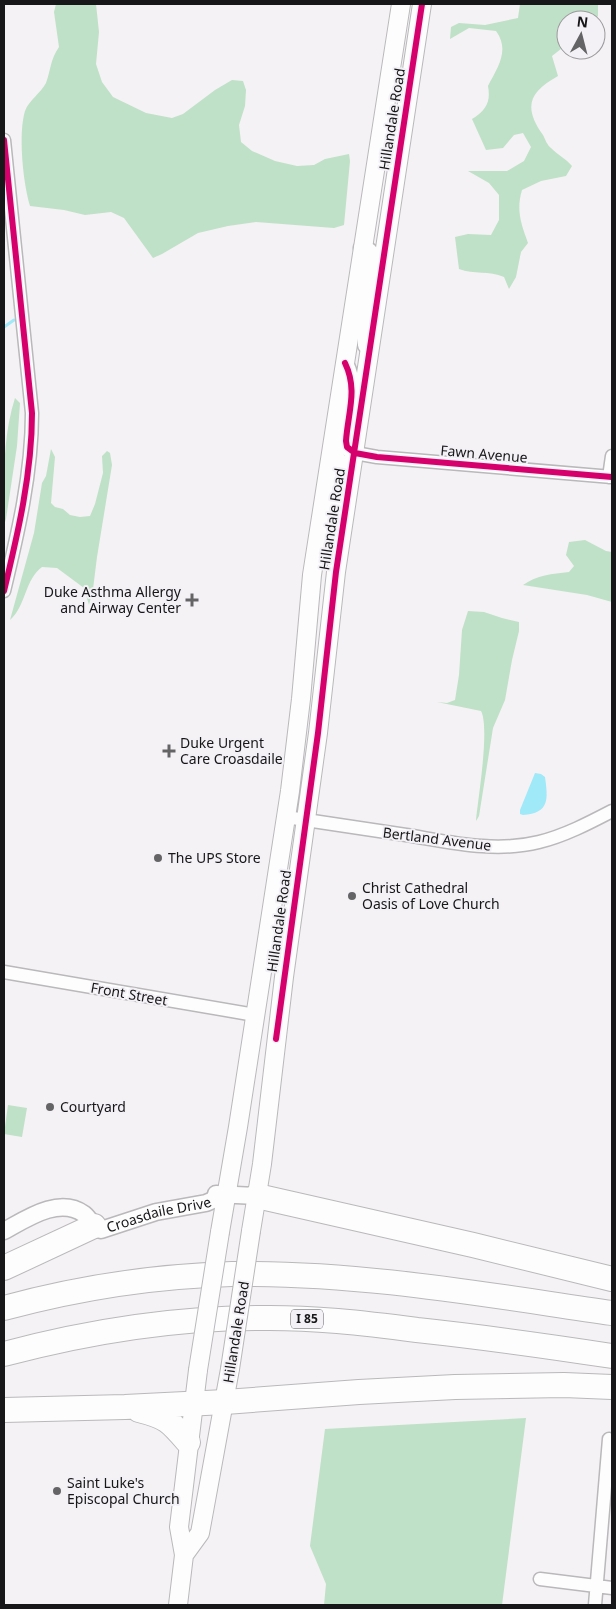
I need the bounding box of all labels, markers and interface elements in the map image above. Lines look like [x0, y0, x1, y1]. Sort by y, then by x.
north arrow [556, 10, 606, 60]
text: N [576, 11, 589, 32]
street label: Hillandale Road [374, 67, 409, 171]
street label: Fawn Avenue [440, 440, 529, 467]
street label: Hillandale Road [314, 467, 349, 571]
place label: Duke Asthma Allergy and Airway Center [44, 582, 182, 617]
marker: Duke Asthma Allergy and Airway Center [185, 593, 199, 607]
place label: Duke Urgent Care Croasdaile [180, 733, 283, 768]
marker: Duke Urgent Care Croasdaile [162, 744, 176, 758]
street label: Bertland Avenue [382, 822, 493, 855]
place label: The UPS Store [168, 848, 261, 867]
marker: The UPS Store [152, 852, 164, 864]
street label: Hillandale Road [262, 869, 295, 973]
place label: Christ Cathedral Oasis of Love Church [362, 878, 500, 913]
marker: Christ Cathedral Oasis of Love Church [346, 890, 358, 902]
street label: Front Street [89, 977, 169, 1010]
place label: Courtyard [60, 1097, 126, 1116]
marker: Courtyard [44, 1101, 56, 1113]
street label: Croasdaile Drive [104, 1192, 214, 1237]
street label: Hillandale Road [218, 1280, 253, 1384]
road number: I 85 [291, 1310, 323, 1328]
place label: Saint Luke's Episcopal Church [67, 1473, 180, 1508]
marker: Saint Luke's Episcopal Church [51, 1485, 63, 1497]

